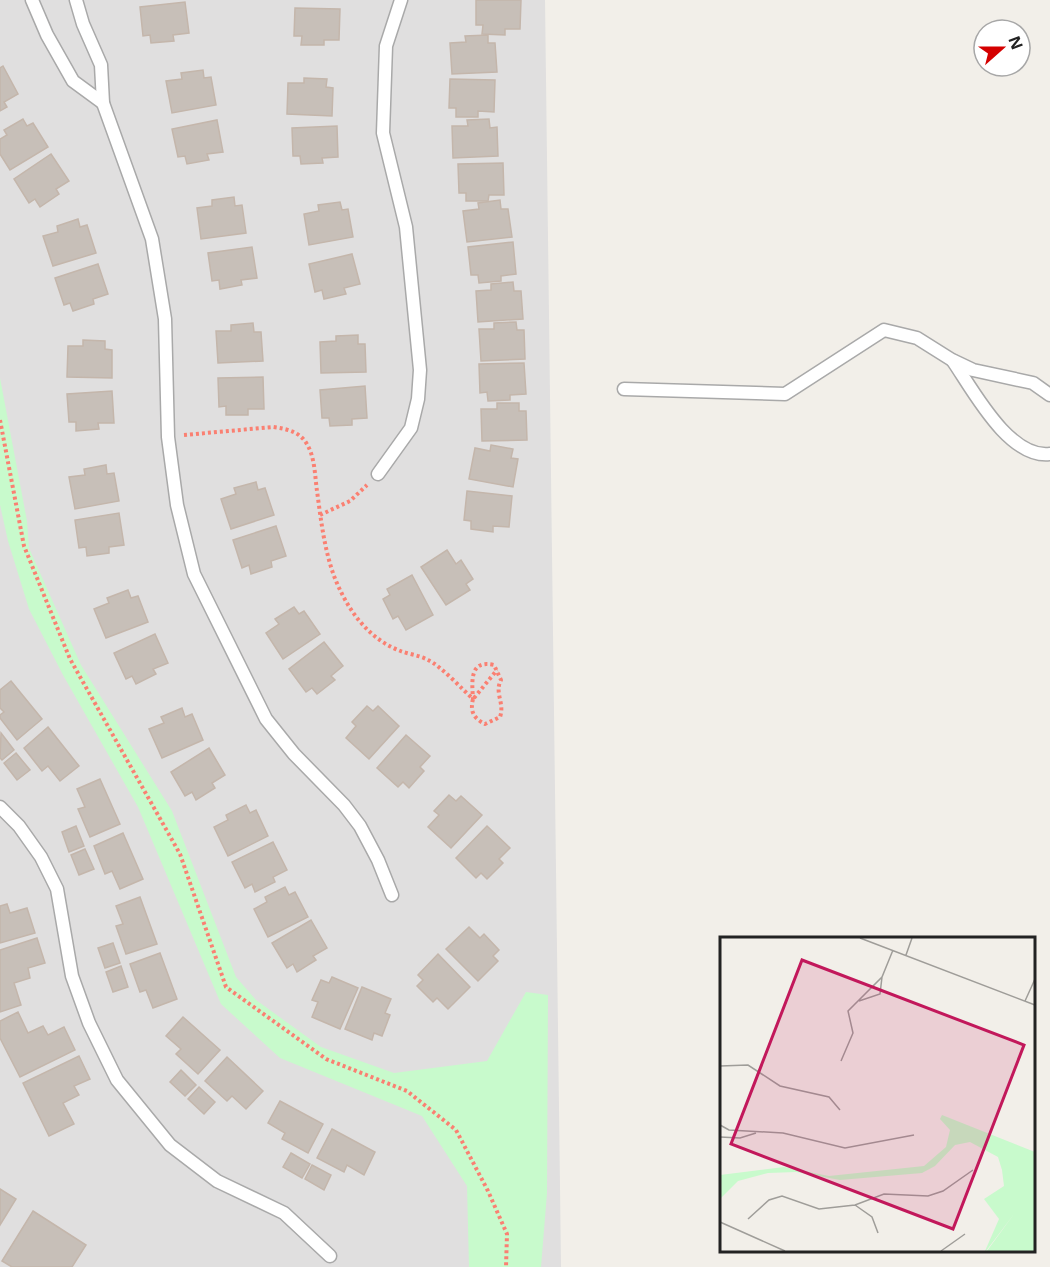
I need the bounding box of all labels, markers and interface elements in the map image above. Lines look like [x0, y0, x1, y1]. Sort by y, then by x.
north arrow [972, 18, 1032, 78]
text: N [1003, 33, 1029, 53]
inset map [720, 937, 1035, 1252]

